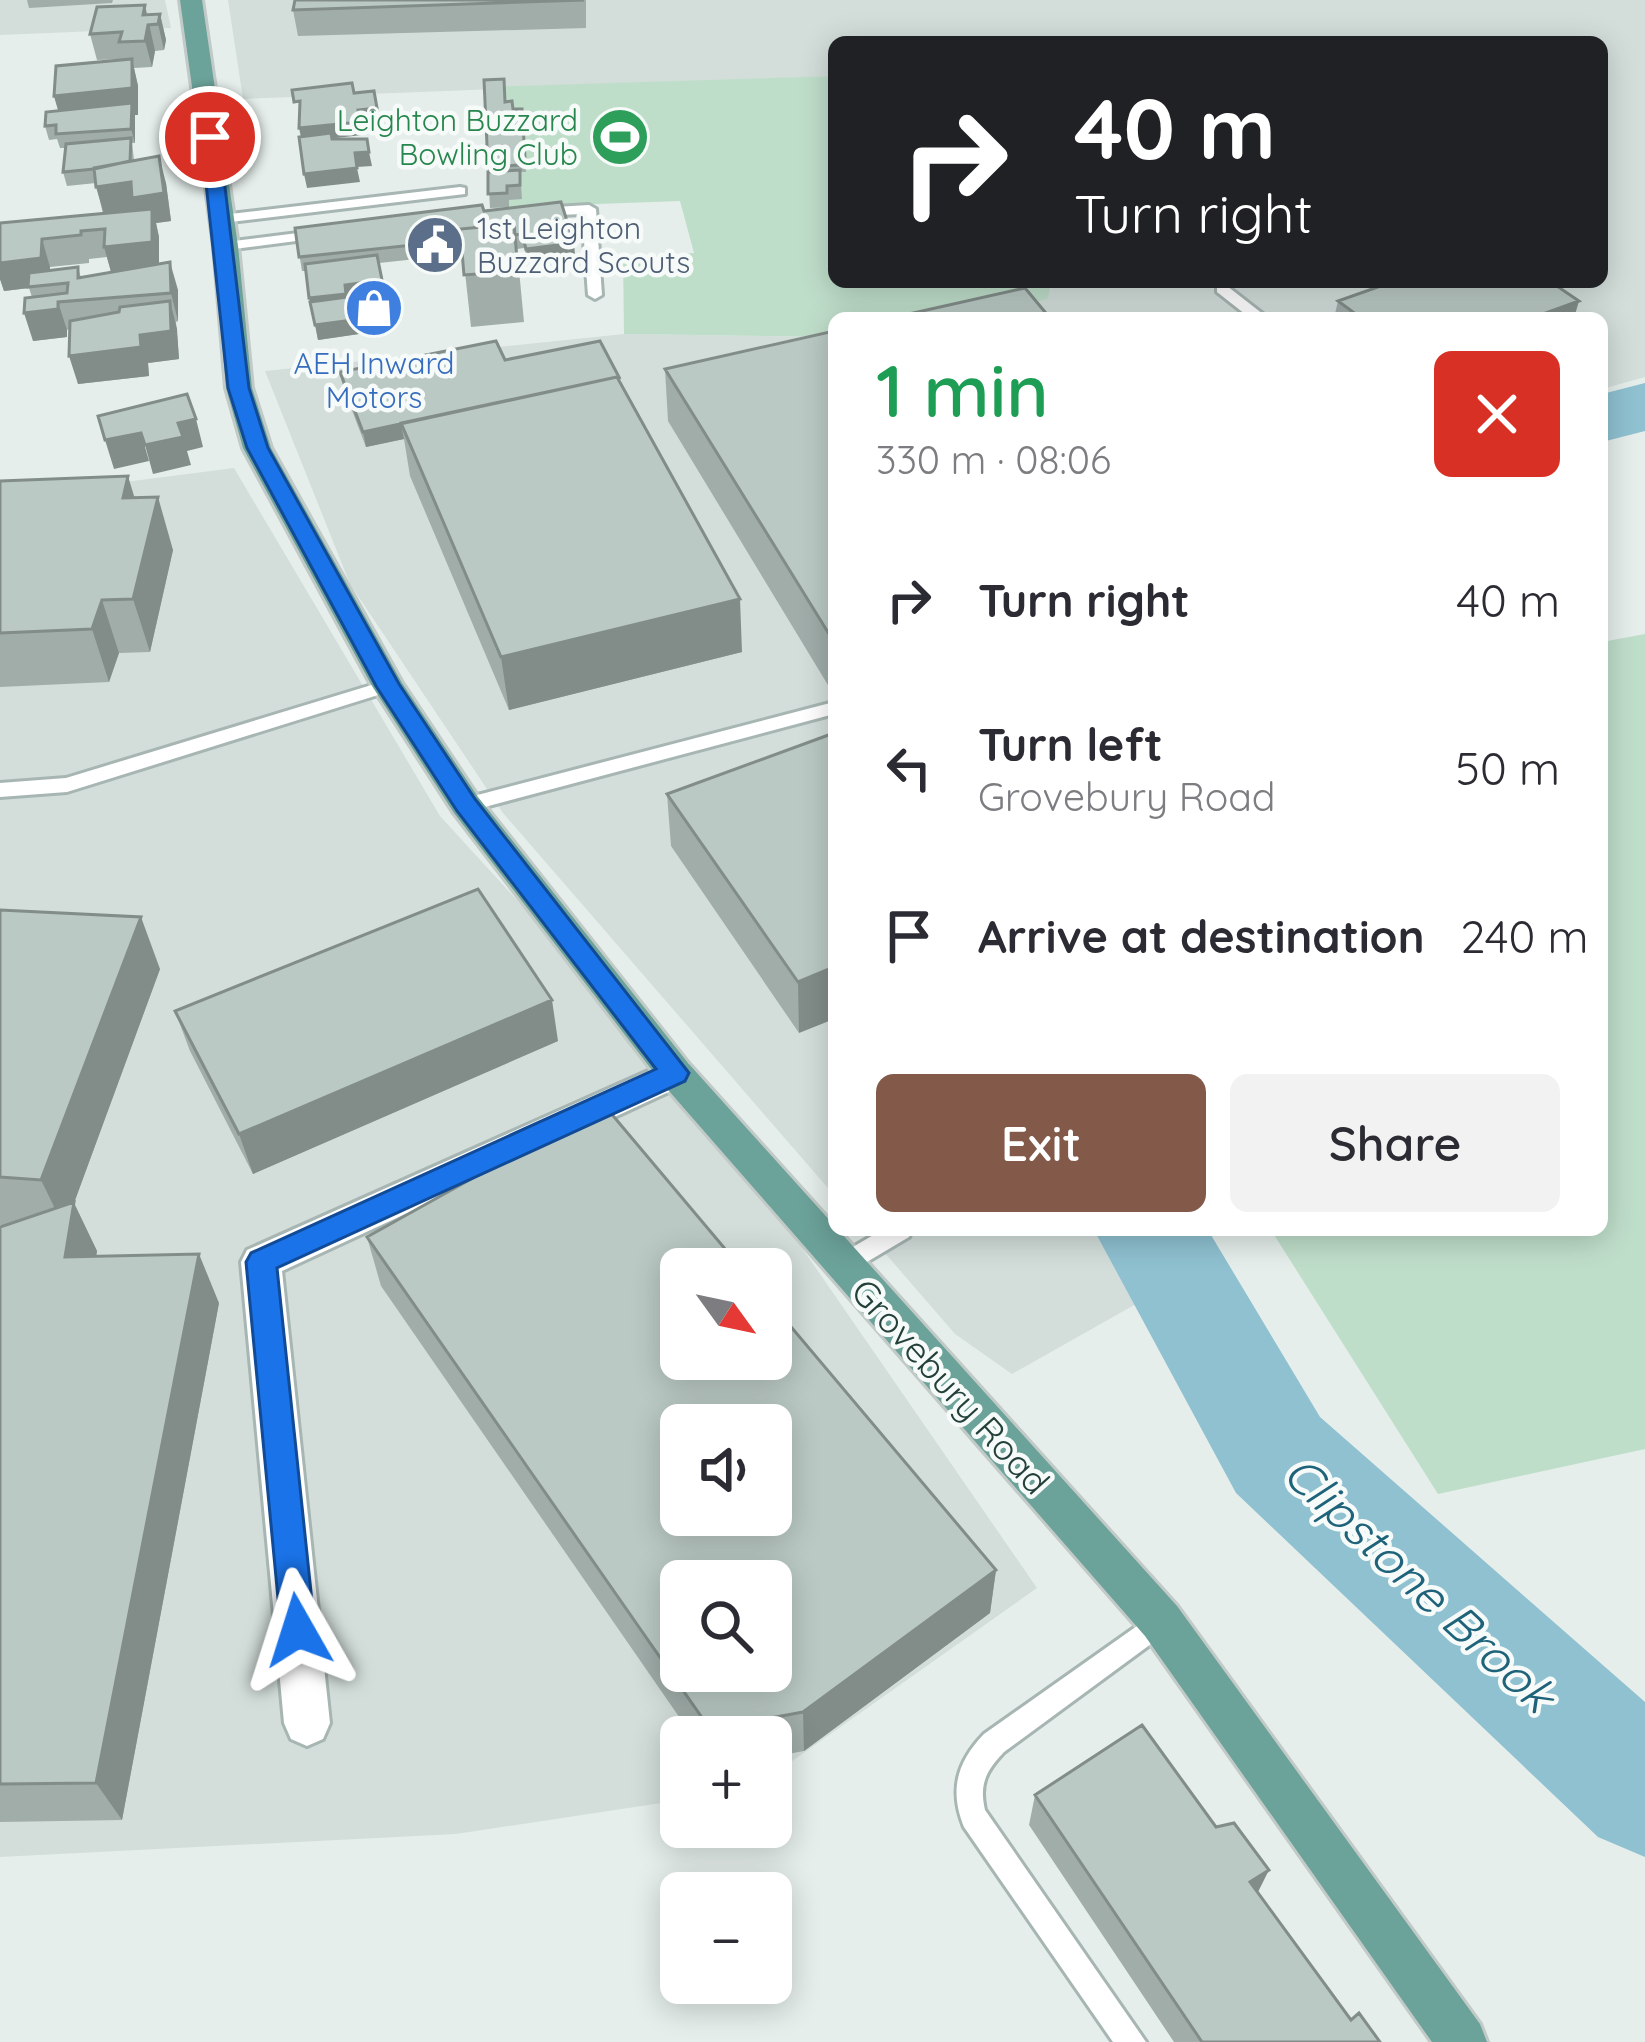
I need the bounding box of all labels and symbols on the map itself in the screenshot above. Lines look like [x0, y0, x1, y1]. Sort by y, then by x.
pin [159, 86, 261, 188]
place label: Leighton Buzzard Bowling Club [337, 101, 578, 173]
sports icon: Leighton Buzzard Bowling Club [589, 106, 651, 168]
place label: 1st Leighton Buzzard Scouts [477, 209, 690, 281]
public building icon: 1st Leighton Buzzard Scouts [404, 214, 466, 276]
shop icon: AEH Inward Motors [343, 277, 405, 339]
place label: AEH Inward Motors [293, 344, 455, 416]
north arrow [660, 1248, 792, 1380]
street label: Grovebury Road [842, 1269, 1060, 1503]
water label: Clipstone Brook [1272, 1442, 1571, 1727]
position arrow [235, 1567, 361, 1693]

